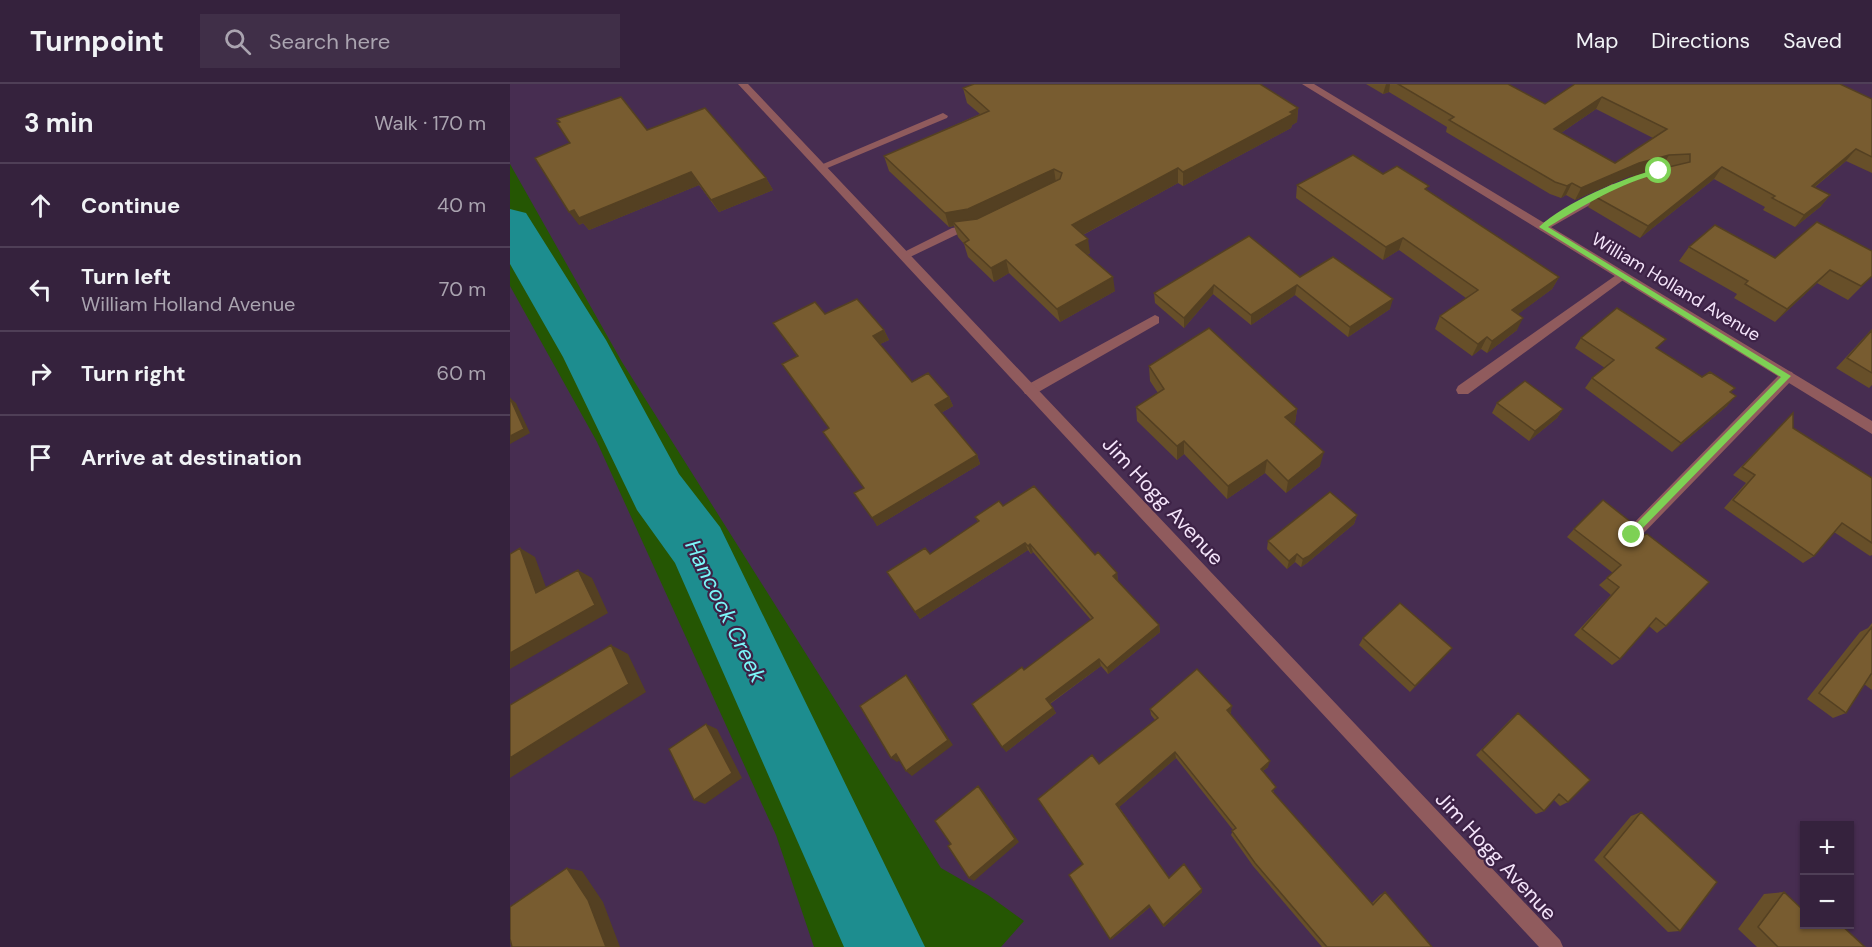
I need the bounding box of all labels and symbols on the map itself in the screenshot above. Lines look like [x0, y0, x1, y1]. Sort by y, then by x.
route start [1645, 157, 1671, 183]
street label: William Holland Avenue [1587, 227, 1765, 347]
street label: Jim Hogg Avenue [1096, 431, 1230, 571]
route end [1618, 521, 1644, 547]
water label: Hancock Creek [678, 535, 773, 688]
street label: Jim Hogg Avenue [1429, 786, 1563, 926]

